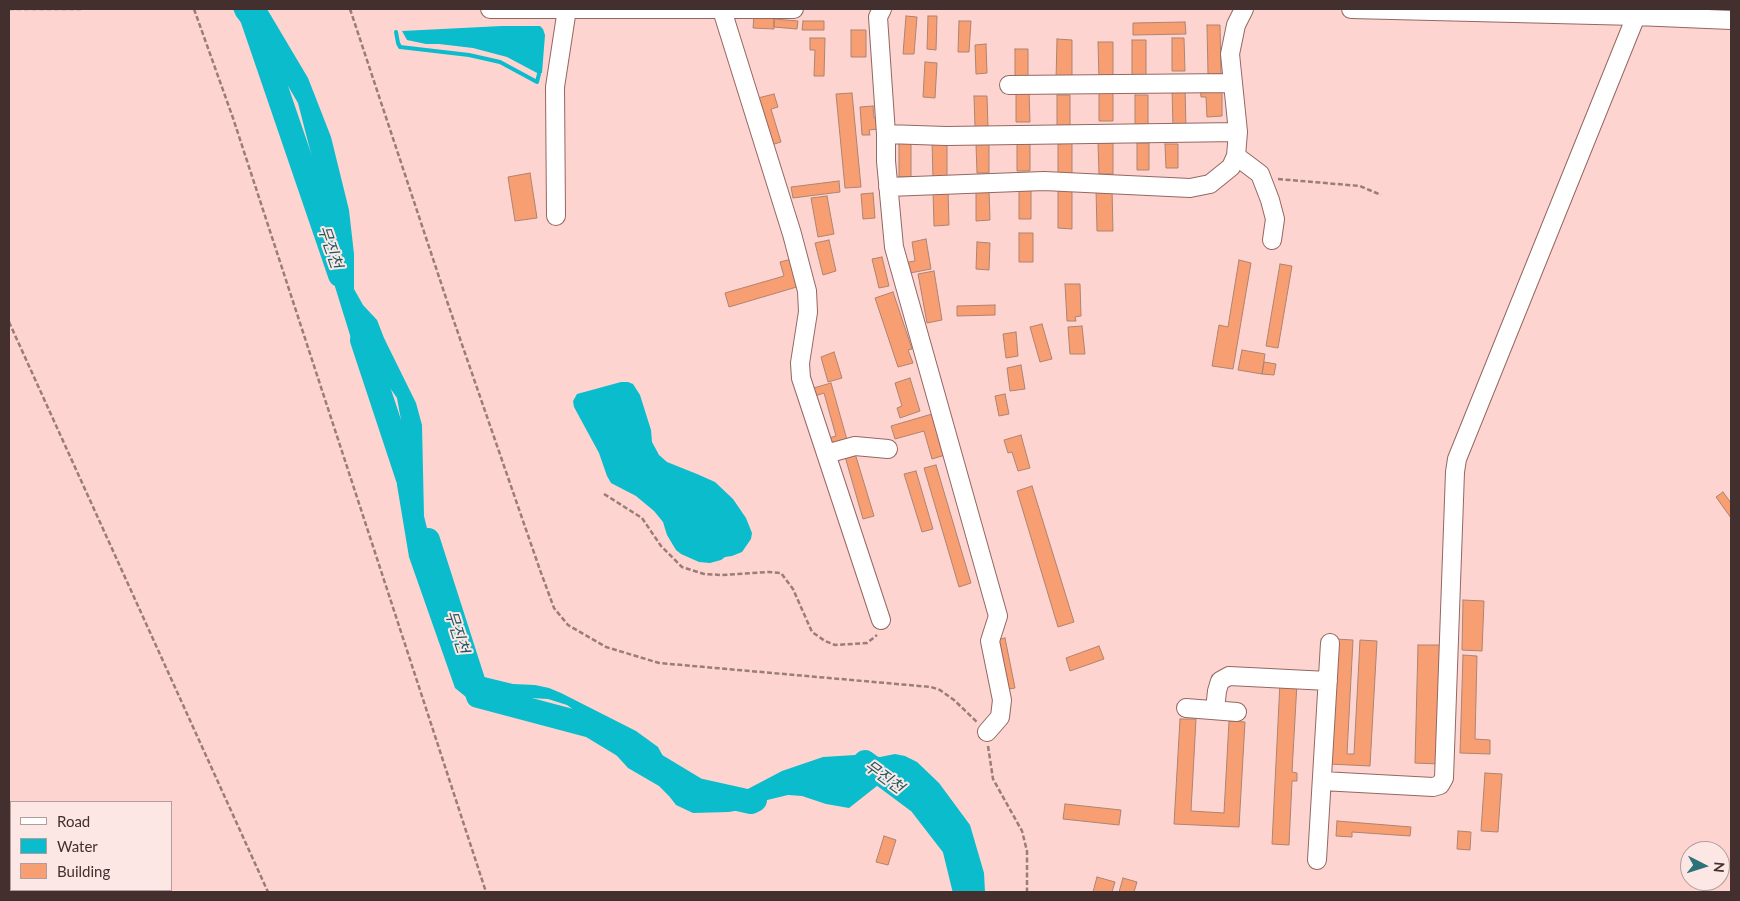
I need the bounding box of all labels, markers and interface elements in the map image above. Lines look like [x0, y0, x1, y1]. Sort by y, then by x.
water label: 무진천 [314, 223, 346, 271]
water label: 무진천 [441, 608, 473, 656]
water label: 무진천 [860, 756, 908, 798]
legend [10, 801, 172, 891]
text: Road [57, 812, 90, 830]
text: Water [57, 837, 98, 855]
north arrow [1680, 841, 1730, 891]
text: N [1711, 861, 1728, 873]
text: Building [57, 862, 110, 880]

